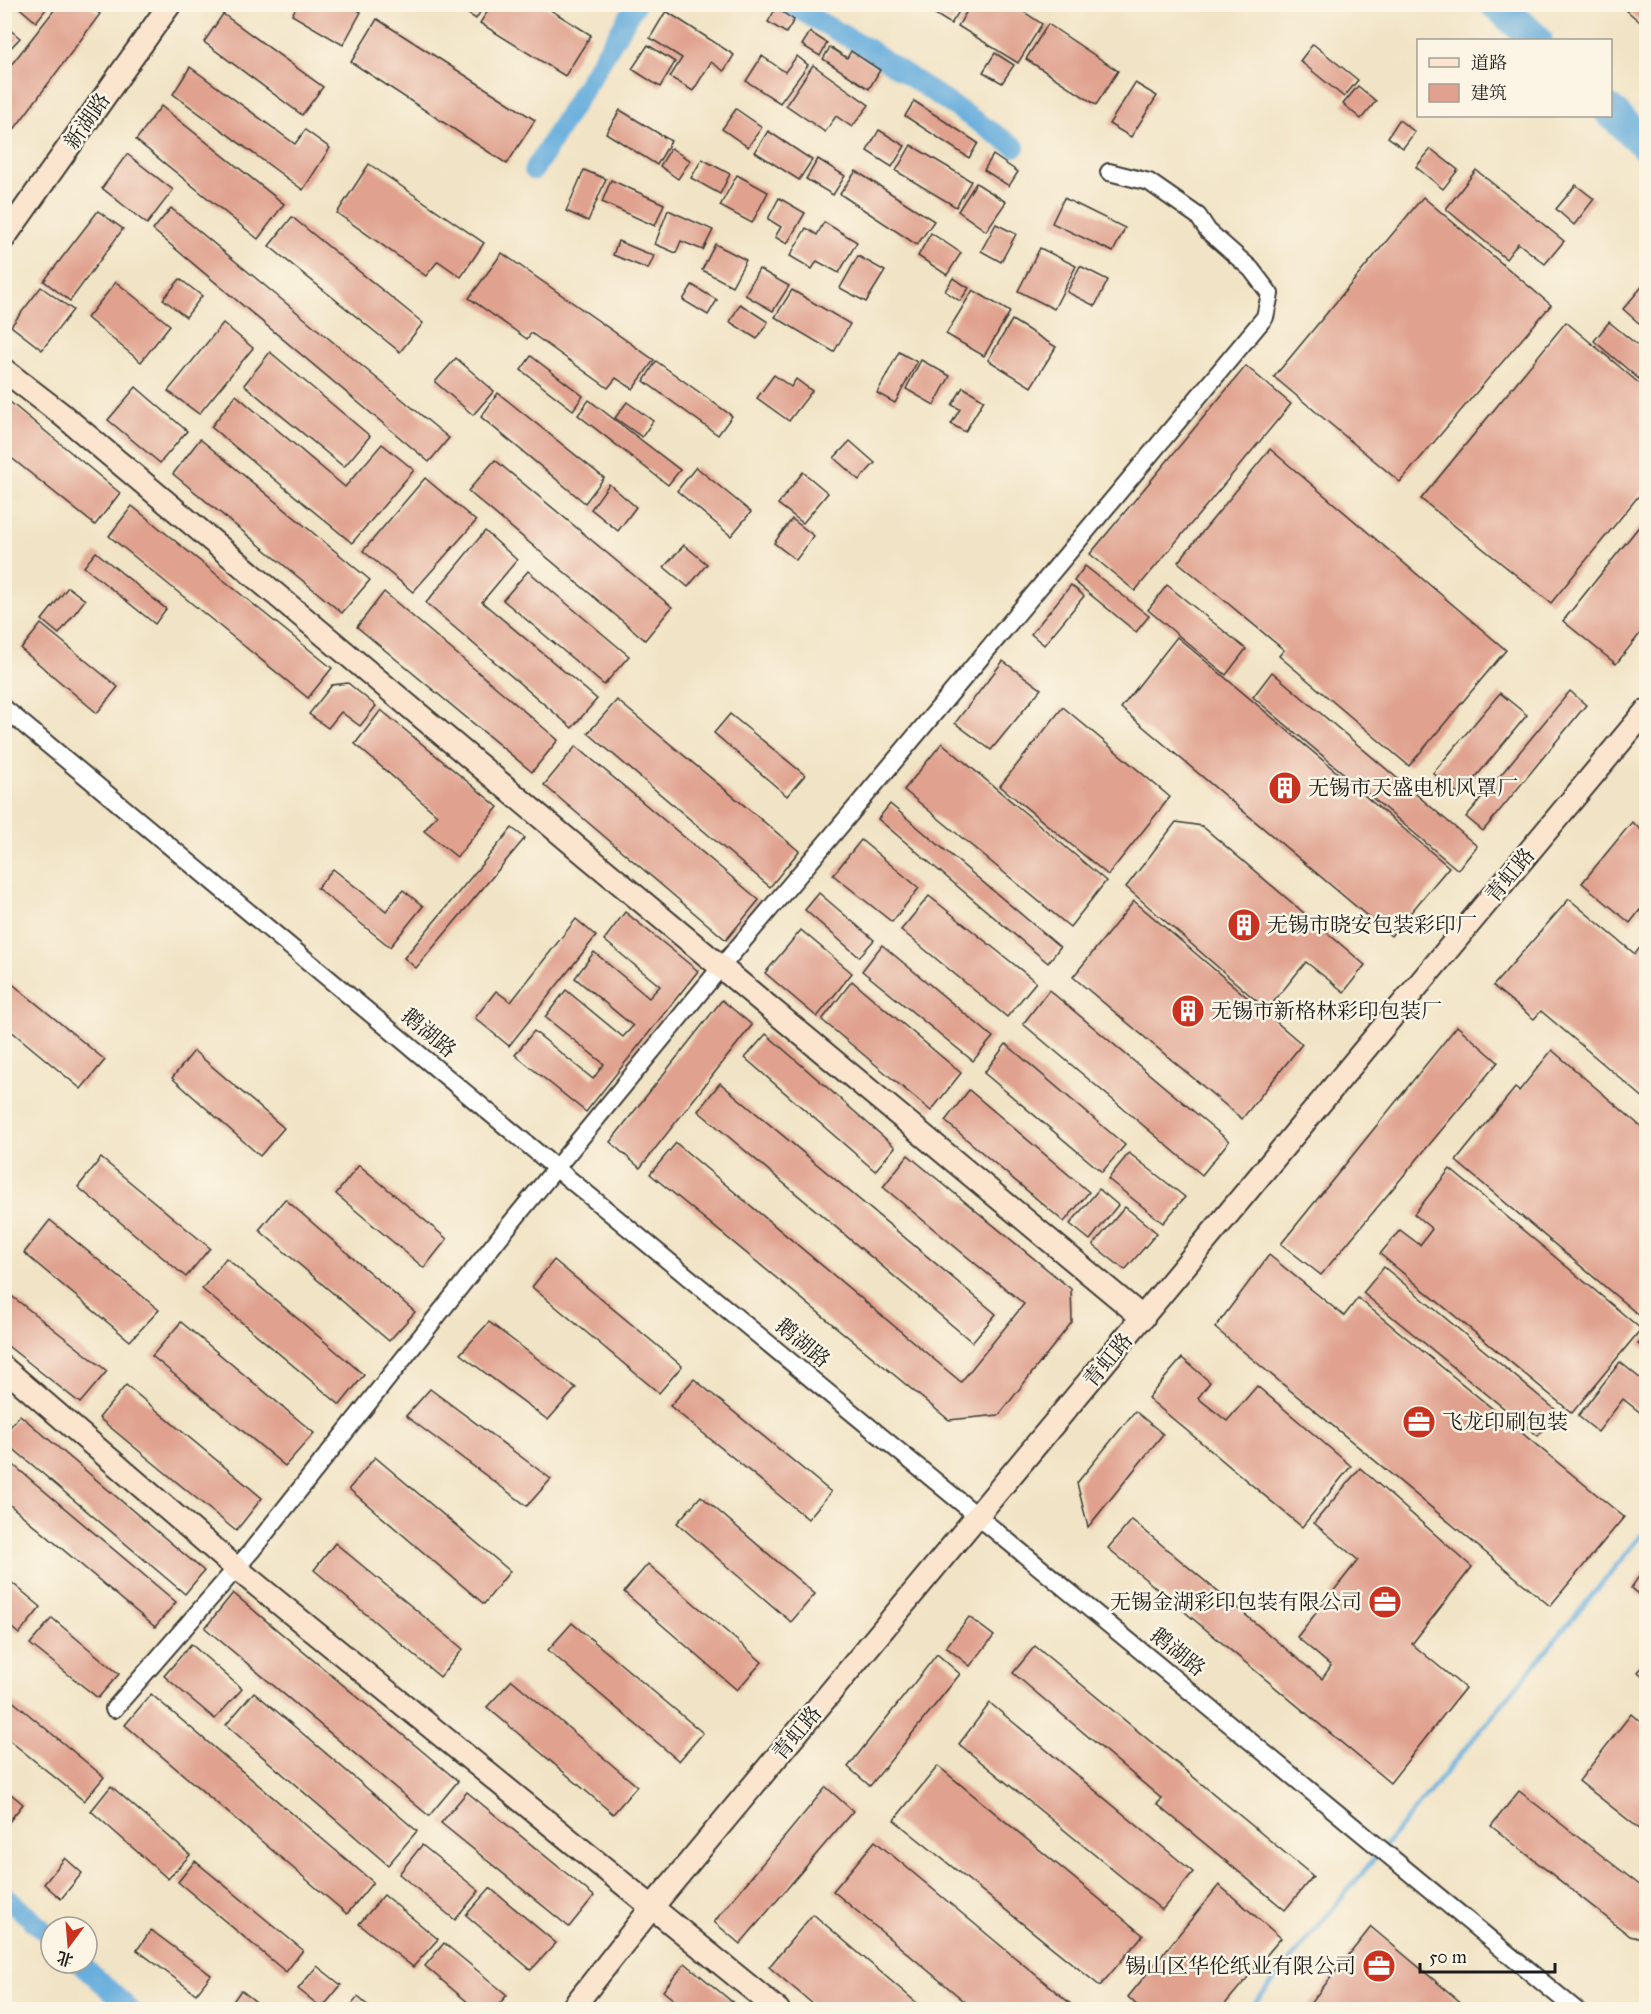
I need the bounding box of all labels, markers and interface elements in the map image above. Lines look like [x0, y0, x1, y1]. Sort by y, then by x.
legend [1417, 39, 1612, 117]
text: 道路 [1471, 52, 1507, 74]
text: 建筑 [1471, 82, 1507, 104]
street label: 新湖路 [58, 88, 116, 154]
building icon: 无锡市天盛电机风罩厂 [1267, 770, 1303, 806]
place label: 无锡市天盛电机风罩厂 [1308, 775, 1518, 801]
street label: 青虹路 [1480, 843, 1540, 907]
building icon: 无锡市晓安包装彩印厂 [1226, 907, 1262, 943]
place label: 无锡市晓安包装彩印厂 [1267, 912, 1477, 938]
building icon: 无锡市新格林彩印包装厂 [1170, 993, 1206, 1029]
place label: 无锡市新格林彩印包装厂 [1211, 998, 1442, 1024]
street label: 鹅湖路 [397, 1003, 461, 1063]
street label: 鹅湖路 [771, 1313, 835, 1373]
street label: 青虹路 [1078, 1328, 1138, 1392]
office icon: 飞龙印刷包装 [1401, 1404, 1437, 1440]
place label: 飞龙印刷包装 [1442, 1409, 1568, 1435]
office icon: 无锡金湖彩印包装有限公司 [1367, 1584, 1403, 1620]
place label: 无锡金湖彩印包装有限公司 [1110, 1589, 1362, 1615]
street label: 鹅湖路 [1145, 1622, 1211, 1682]
street label: 青虹路 [767, 1701, 827, 1765]
north arrow [39, 1915, 99, 1975]
scale bar [1420, 1936, 1555, 1974]
text: 50 m [1429, 1946, 1467, 1968]
text: 北 [55, 1948, 75, 1970]
office icon: 锡山区华伦纸业有限公司 [1361, 1948, 1397, 1984]
place label: 锡山区华伦纸业有限公司 [1125, 1953, 1356, 1979]

